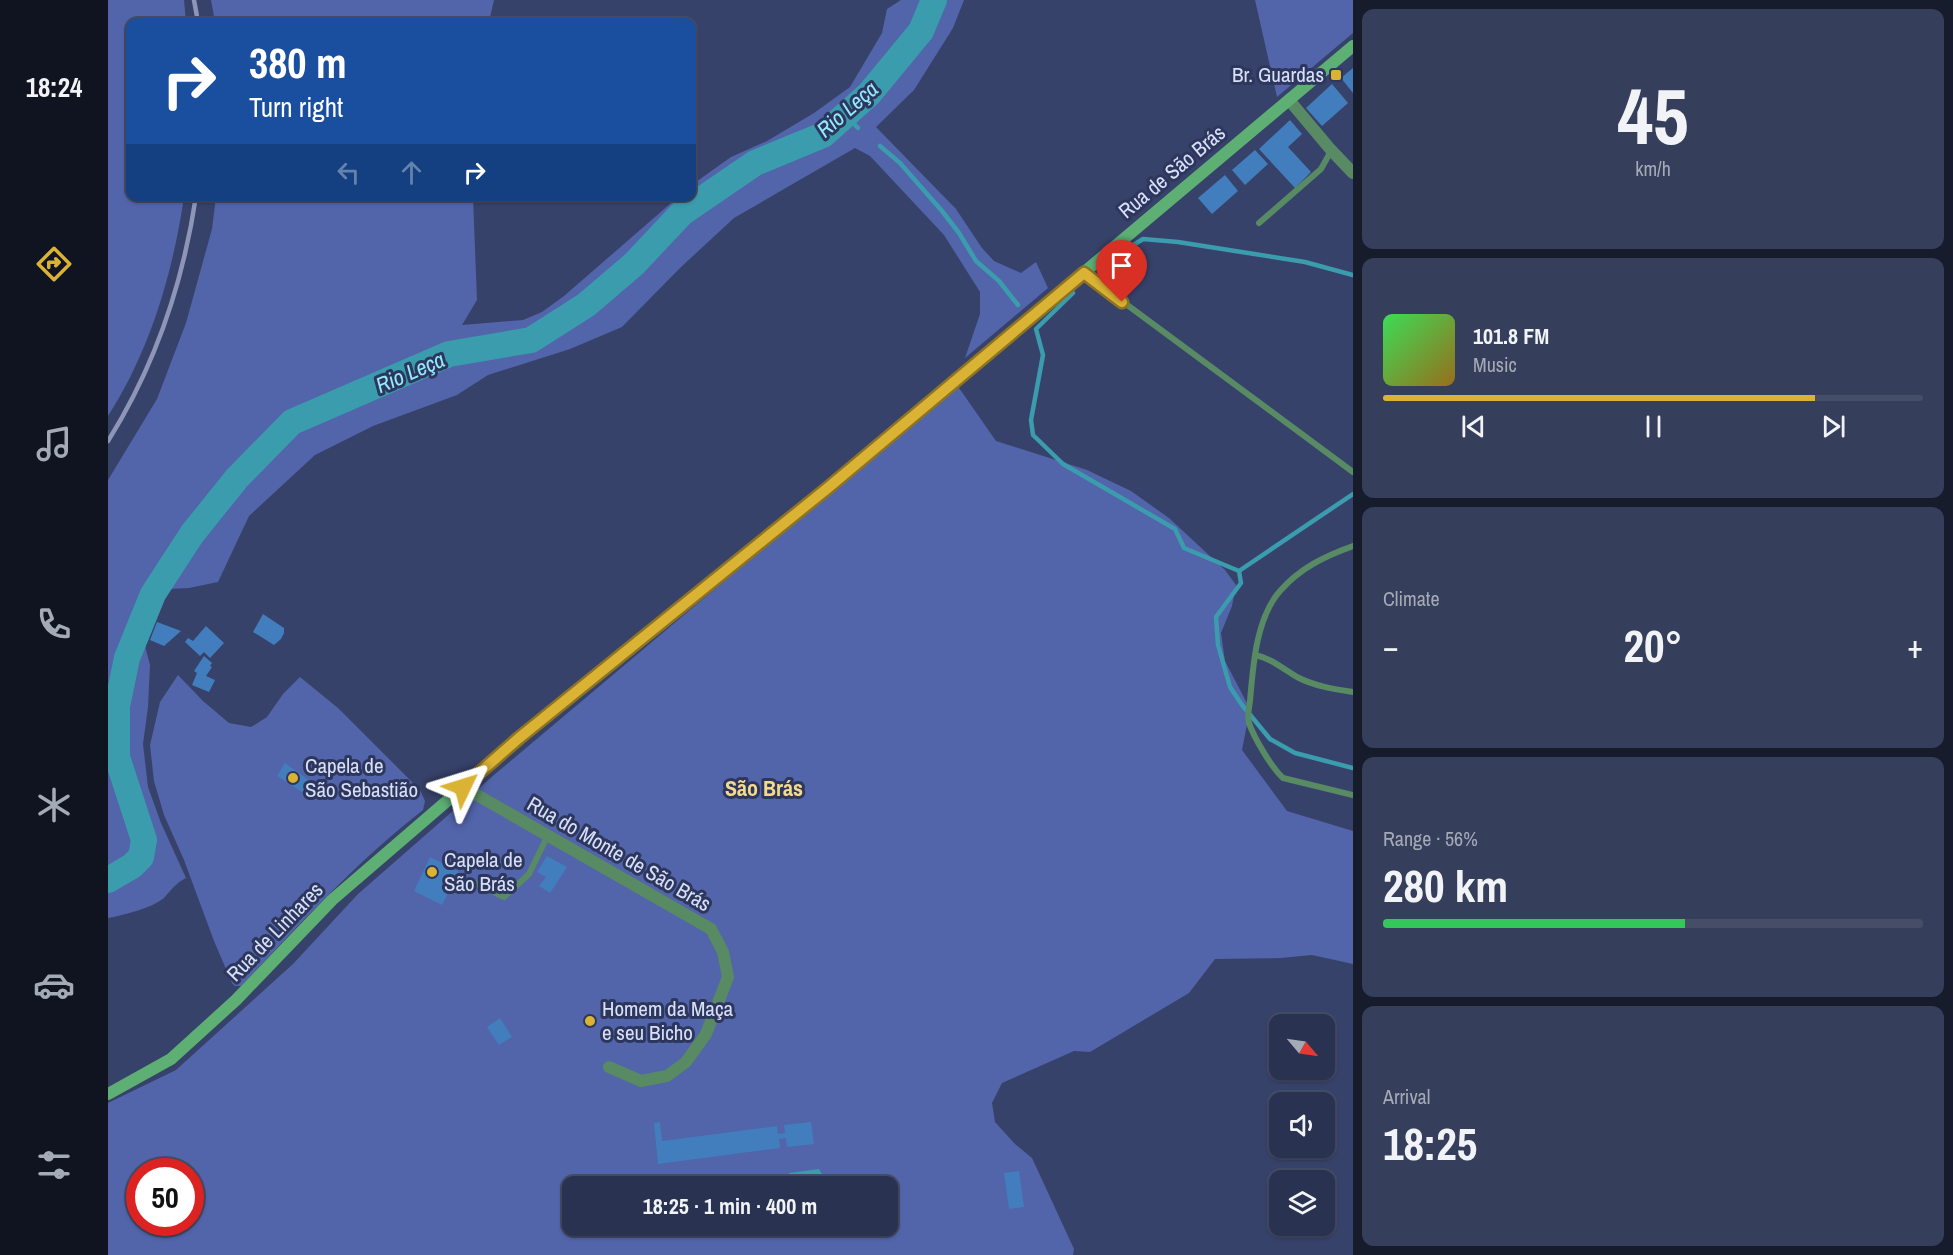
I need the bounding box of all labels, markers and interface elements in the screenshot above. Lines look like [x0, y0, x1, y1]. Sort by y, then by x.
text: 380 m [249, 35, 347, 91]
icon: right [150, 42, 228, 120]
place label: Br. Guardas [1232, 60, 1324, 89]
text: 45 [1617, 63, 1689, 168]
marker: Br. Guardas [1329, 68, 1343, 82]
text: 18:24 [26, 69, 82, 105]
water label: Rio Leça [810, 74, 884, 144]
text: Turn right [249, 89, 343, 125]
street label: Rua de São Brás [1112, 118, 1231, 225]
text: km/h [1635, 155, 1671, 182]
icon: left [332, 156, 365, 189]
icon: ahead [395, 156, 428, 189]
icon: right [458, 156, 491, 189]
pin [1096, 240, 1147, 302]
icon: directions [33, 243, 75, 285]
icon: arrive [1105, 249, 1138, 282]
text: 101.8 FM [1473, 321, 1549, 351]
water label: Rio Leça [371, 344, 449, 400]
text: Music [1473, 351, 1517, 378]
icon: previous [1457, 410, 1490, 443]
icon: pause [1637, 410, 1670, 443]
icon: next [1817, 410, 1850, 443]
icon: music [33, 423, 75, 465]
text: Climate [1383, 585, 1440, 612]
icon: phone [33, 603, 75, 645]
text: 20° [1623, 615, 1683, 676]
text: − [1383, 624, 1399, 668]
text: + [1907, 624, 1923, 668]
place label: Capela de São Sebastião [305, 751, 418, 804]
position arrow [431, 755, 495, 819]
marker: Capela de São Sebastião [286, 771, 300, 785]
district label: São Brás [725, 773, 803, 803]
icon: climate [33, 784, 75, 826]
street label: Rua do Monte de São Brás [522, 789, 716, 918]
text: Range · 56% [1383, 825, 1478, 852]
place label: Capela de São Brás [444, 845, 523, 898]
text: 280 km [1383, 855, 1508, 916]
marker: Capela de São Brás [425, 865, 439, 879]
street label: Rua de Linhares [220, 876, 329, 988]
icon: car [33, 964, 75, 1006]
place label: Homem da Maça e seu Bicho [602, 994, 734, 1047]
marker: Homem da Maça e seu Bicho [583, 1014, 597, 1028]
north arrow [1269, 1014, 1335, 1080]
map controls [1269, 1014, 1335, 1236]
text: Arrival [1383, 1083, 1430, 1110]
button: sound [1269, 1092, 1335, 1158]
text: 18:25 [1383, 1113, 1477, 1174]
icon: filters [33, 1144, 75, 1186]
speed limit sign: 50 [126, 1158, 204, 1236]
button: layers [1269, 1170, 1335, 1236]
text: 18:25 · 1 min · 400 m [643, 1191, 817, 1221]

